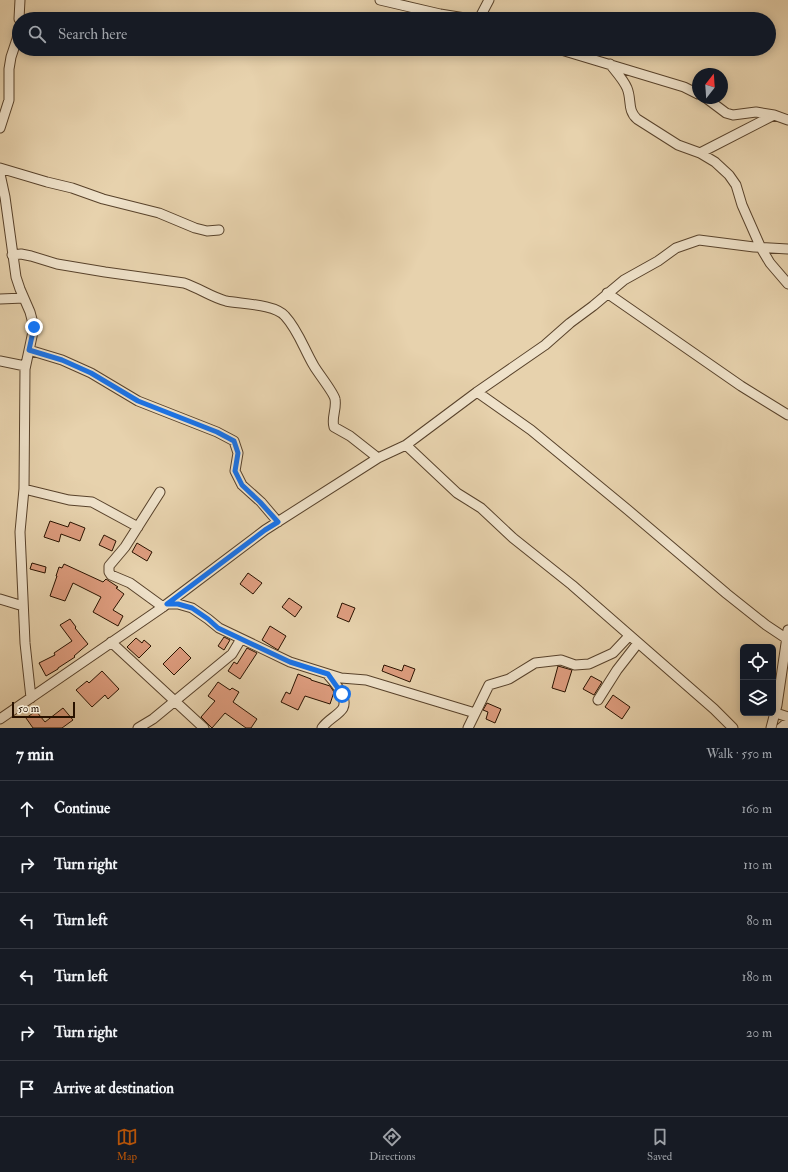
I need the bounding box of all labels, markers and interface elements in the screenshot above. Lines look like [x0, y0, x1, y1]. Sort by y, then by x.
search box [12, 12, 776, 56]
icon: search [26, 23, 48, 45]
text: Search here [58, 25, 127, 44]
north arrow [692, 68, 728, 104]
route end [25, 318, 43, 336]
map controls [740, 644, 776, 716]
button: locate [740, 644, 776, 680]
button: layers [740, 680, 776, 716]
route start [333, 685, 351, 703]
scale bar [12, 700, 75, 719]
text: 50 m [18, 702, 39, 715]
text: 7 min [16, 744, 54, 765]
text: Walk · 550 m [706, 746, 772, 762]
icon: ahead [16, 798, 38, 820]
text: Continue [54, 799, 110, 818]
text: 160 m [741, 801, 772, 817]
icon: right [16, 854, 38, 876]
text: Turn right [54, 855, 117, 874]
text: 110 m [743, 857, 772, 873]
icon: left [16, 910, 38, 932]
text: Turn left [54, 911, 108, 930]
text: 80 m [746, 913, 772, 929]
icon: left [16, 966, 38, 988]
text: Turn left [54, 967, 108, 986]
text: 180 m [742, 969, 772, 985]
icon: right [16, 1022, 38, 1044]
text: Turn right [54, 1023, 117, 1042]
text: 20 m [746, 1025, 772, 1041]
icon: arrive [16, 1078, 38, 1100]
text: Arrive at destination [54, 1079, 174, 1098]
tab: Map [116, 1126, 138, 1163]
tab: Directions [369, 1126, 416, 1163]
tab: Saved [647, 1126, 672, 1163]

